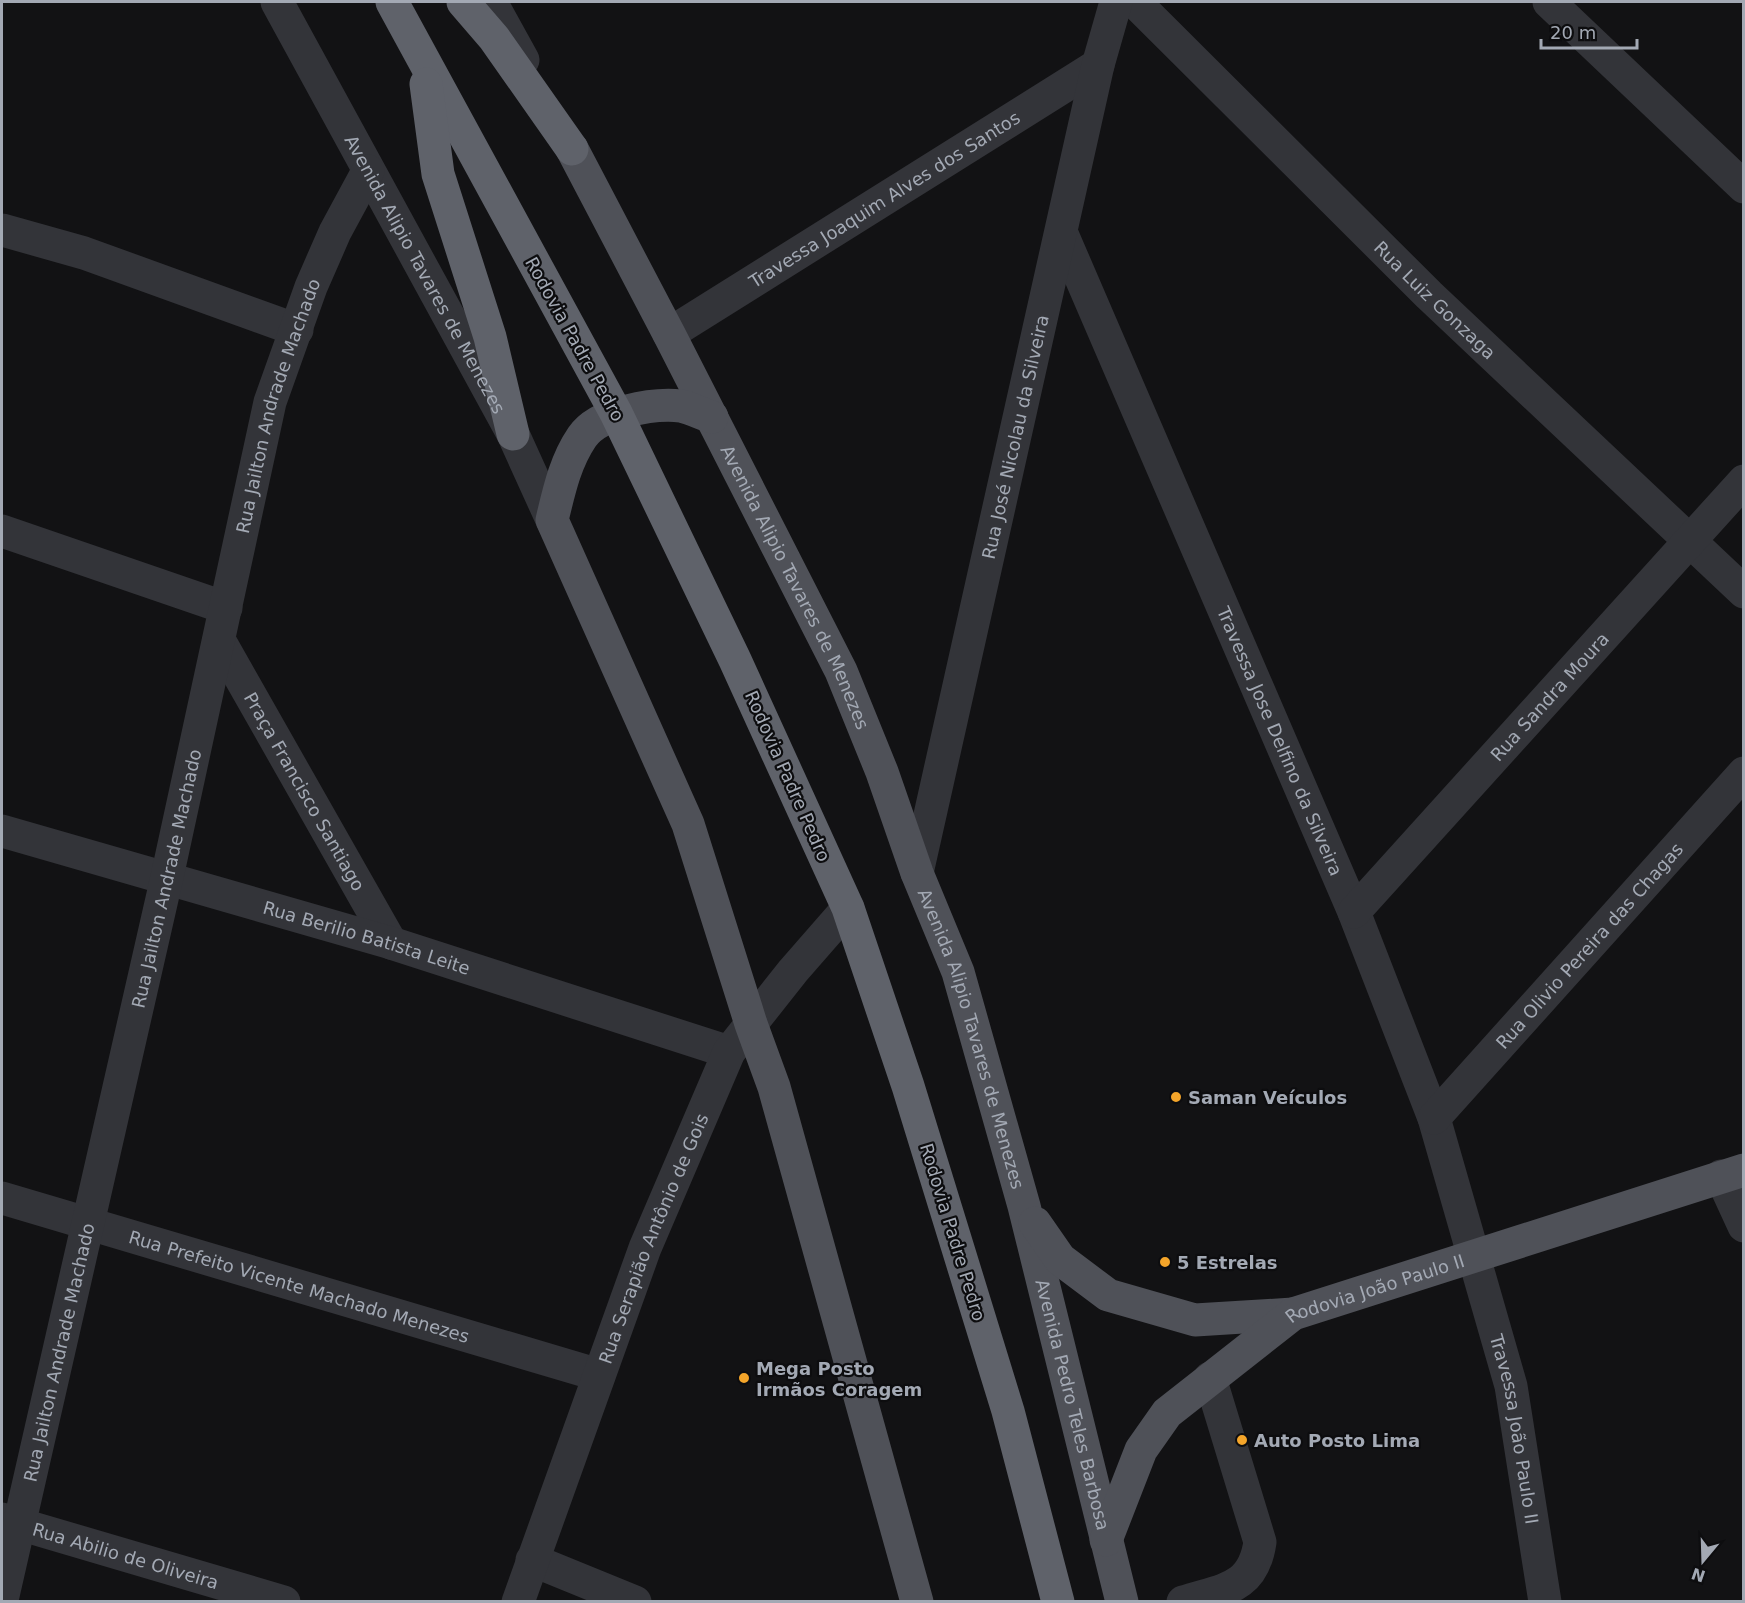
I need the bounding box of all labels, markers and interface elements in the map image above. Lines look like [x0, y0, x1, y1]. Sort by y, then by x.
scale bar [1541, 12, 1637, 50]
text: 20 m [1550, 22, 1596, 43]
street label: Travessa Joaquim Alves dos Santos [744, 106, 1024, 292]
street label: Avenida Alipio Tavares de Menezes [341, 131, 510, 417]
street label: Rua Luiz Gonzaga [1370, 236, 1500, 363]
street label: Rodovia Padre Pedro [521, 253, 629, 425]
street label: Rua Jailton Andrade Machado [231, 275, 324, 535]
street label: Rua José Nicolau da Silveira [977, 313, 1052, 561]
street label: Avenida Alipio Tavares de Menezes [717, 441, 874, 732]
street label: Travessa Jose Delfino da Silveira [1213, 602, 1348, 879]
street label: Rua Sandra Moura [1486, 628, 1613, 765]
street label: Rodovia Padre Pedro [741, 687, 835, 865]
street label: Praça Francisco Santiago [240, 688, 370, 894]
street label: Rua Jailton Andrade Machado [127, 747, 205, 1010]
street label: Rua Olivio Pereira das Chagas [1491, 838, 1687, 1053]
street label: Avenida Alipio Tavares de Menezes [914, 885, 1029, 1191]
street label: Rua Berilio Batista Leite [261, 896, 473, 978]
place label: Saman Veículos [1188, 1087, 1347, 1108]
marker: Saman Veículos [1169, 1090, 1183, 1104]
street label: Rua Serapião Antônio de Gois [594, 1110, 712, 1366]
street label: Rodovia Padre Pedro [916, 1141, 990, 1323]
street label: Rua Jailton Andrade Machado [19, 1221, 98, 1484]
street label: Rua Prefeito Vicente Machado Menezes [126, 1226, 472, 1347]
street label: Rodovia João Paulo II [1281, 1249, 1467, 1327]
place label: 5 Estrelas [1177, 1252, 1278, 1273]
marker: 5 Estrelas [1158, 1255, 1172, 1269]
street label: Avenida Pedro Teles Barbosa [1032, 1277, 1114, 1532]
street label: Travessa João Paulo II [1486, 1331, 1543, 1525]
place label: Mega Posto Irmãos Coragem [756, 1358, 922, 1400]
marker: Mega Posto Irmãos Coragem [737, 1371, 751, 1385]
place label: Auto Posto Lima [1254, 1430, 1420, 1451]
marker: Auto Posto Lima [1235, 1433, 1249, 1447]
street label: Rua Abilio de Oliveira [30, 1518, 221, 1593]
north arrow [1673, 1531, 1733, 1591]
text: N [1689, 1564, 1708, 1586]

